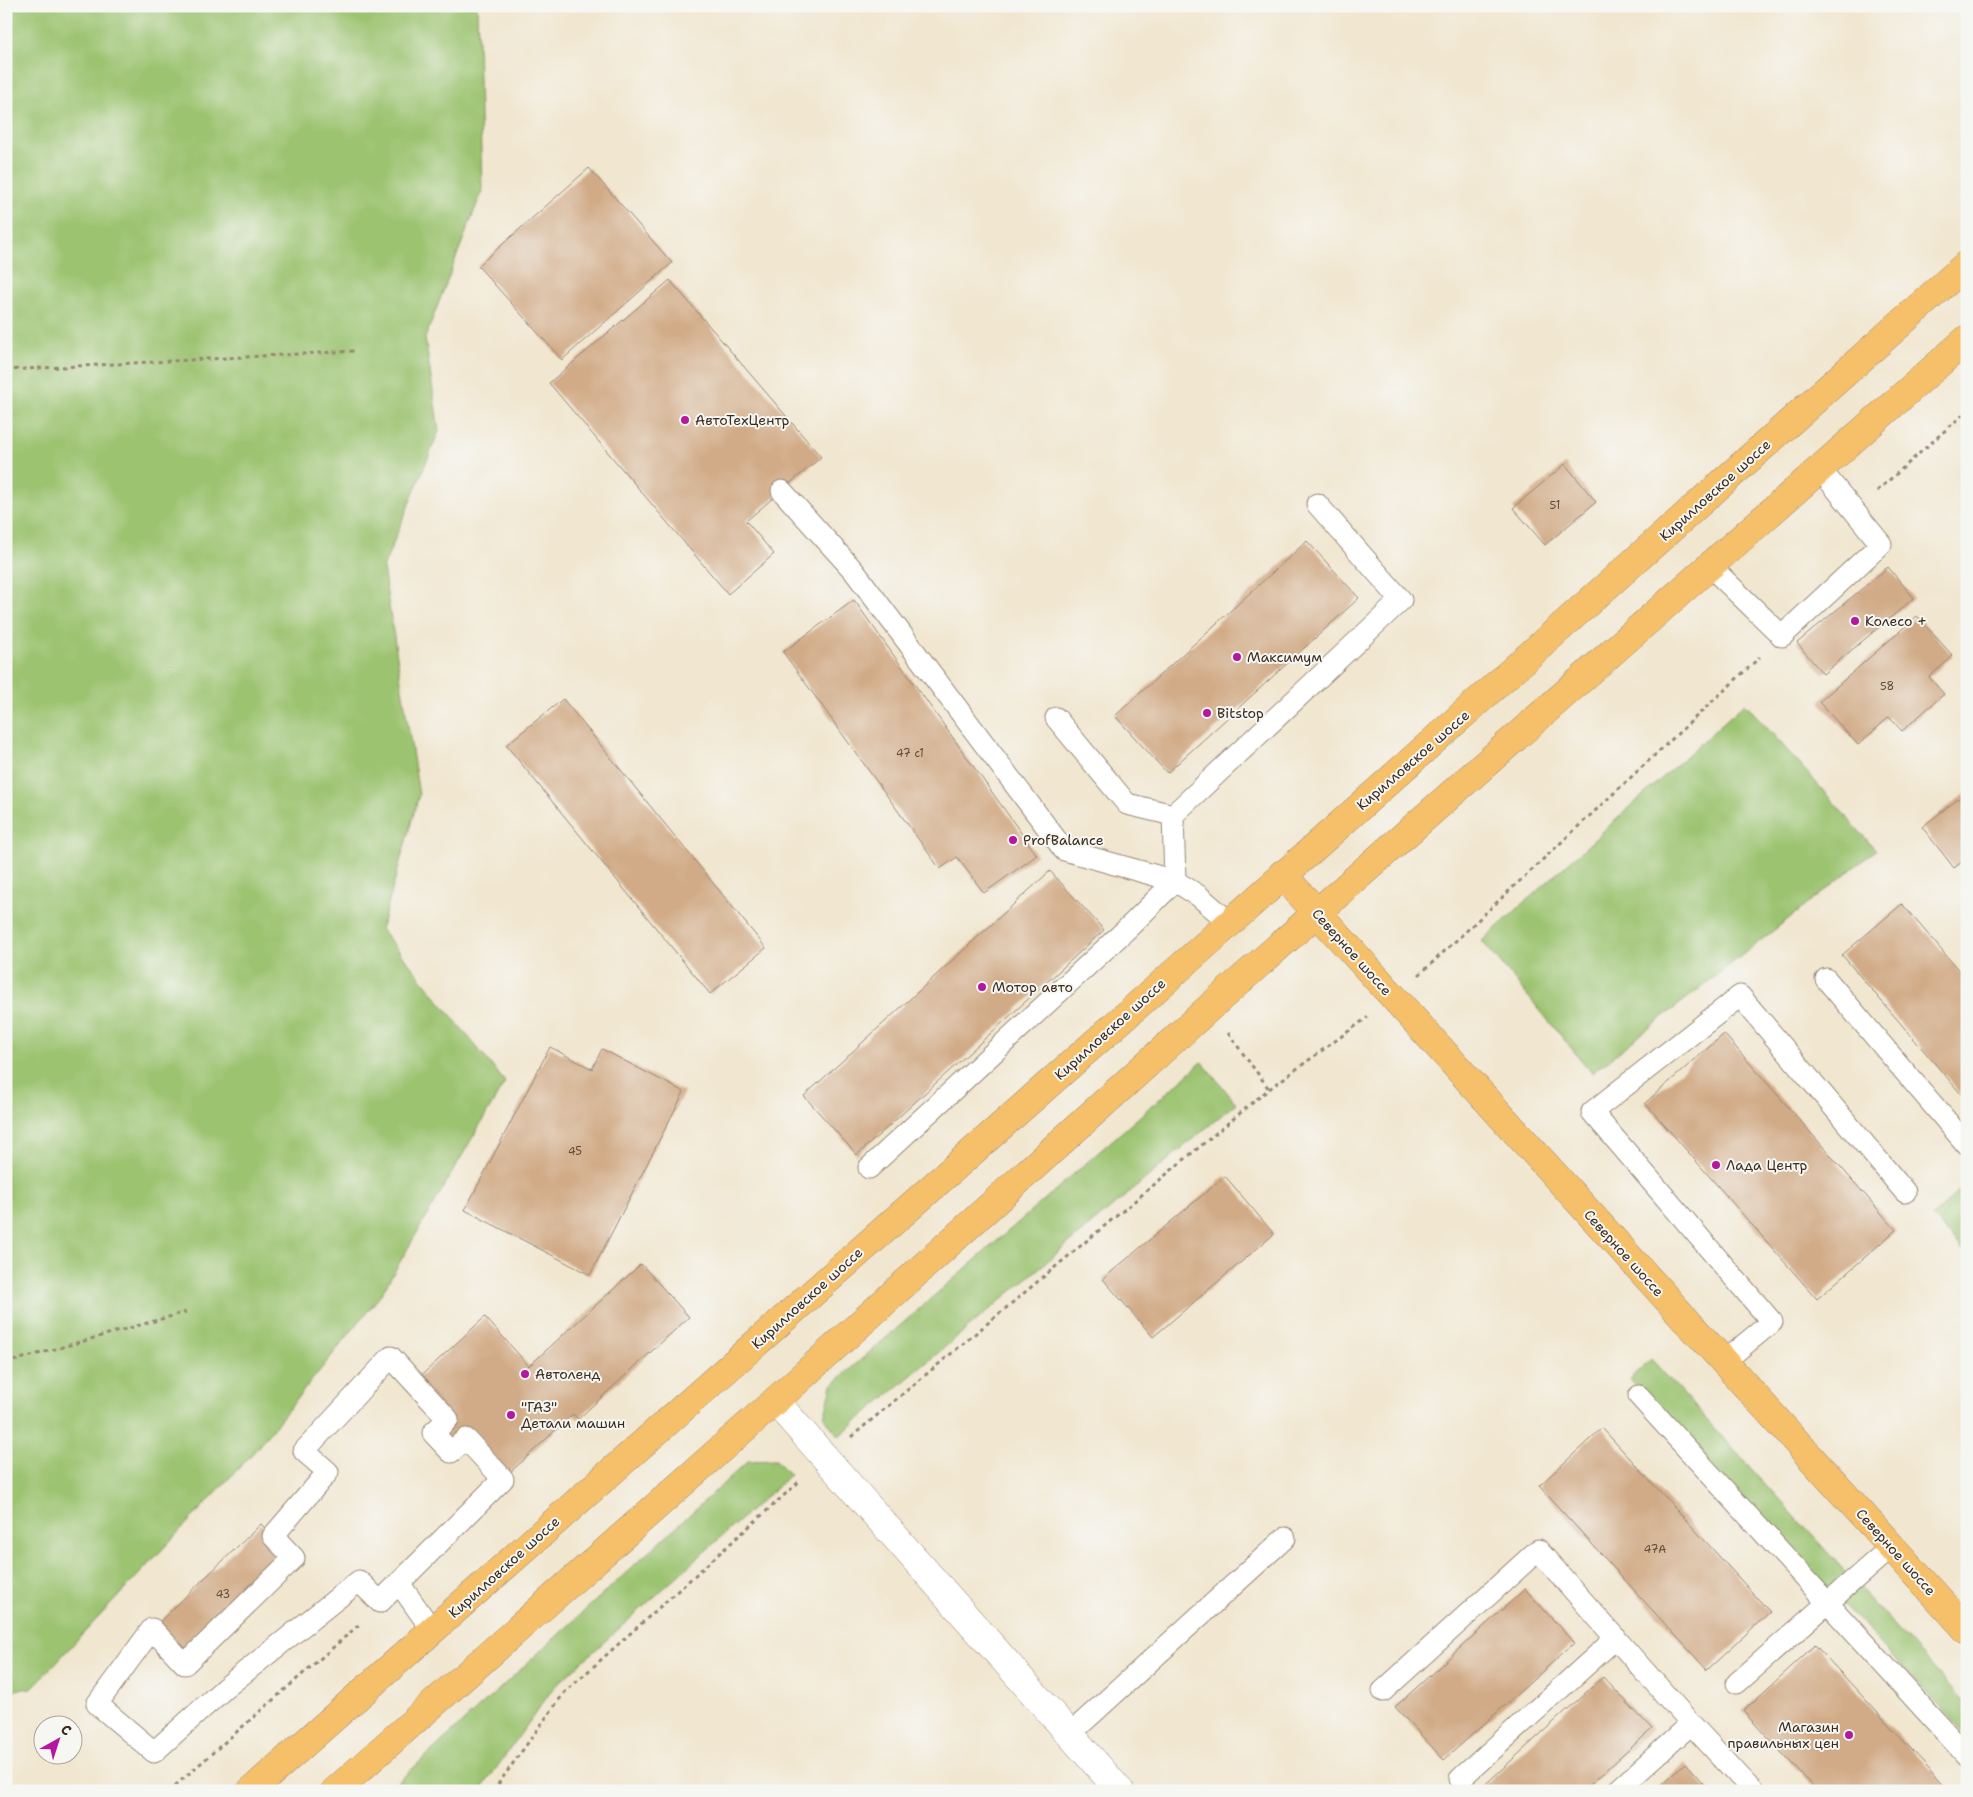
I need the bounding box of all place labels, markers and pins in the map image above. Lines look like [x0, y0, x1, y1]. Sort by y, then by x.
place label: АвтоТехЦентр [695, 411, 790, 429]
marker: АвтоТехЦентр [679, 414, 691, 426]
place label: Колесо + [1865, 612, 1927, 630]
marker: Колесо + [1849, 615, 1861, 627]
place label: Максимум [1247, 648, 1322, 666]
marker: Максимум [1231, 651, 1243, 663]
place label: Bitstop [1217, 704, 1264, 722]
marker: Bitstop [1201, 707, 1213, 719]
place label: ProfBalance [1023, 831, 1104, 849]
marker: ProfBalance [1007, 834, 1019, 846]
place label: Мотор авто [992, 978, 1073, 996]
marker: Мотор авто [976, 981, 988, 993]
place label: Лада Центр [1726, 1156, 1808, 1174]
marker: Лада Центр [1710, 1159, 1722, 1171]
place label: Автоленд [535, 1365, 601, 1383]
marker: Автоленд [519, 1368, 531, 1380]
place label: "ГАЗ" Детали машин [521, 1398, 625, 1432]
marker: "ГАЗ" Детали машин [505, 1409, 517, 1421]
place label: Магазин правильных цен [1727, 1718, 1839, 1752]
marker: Магазин правильных цен [1843, 1729, 1855, 1741]

